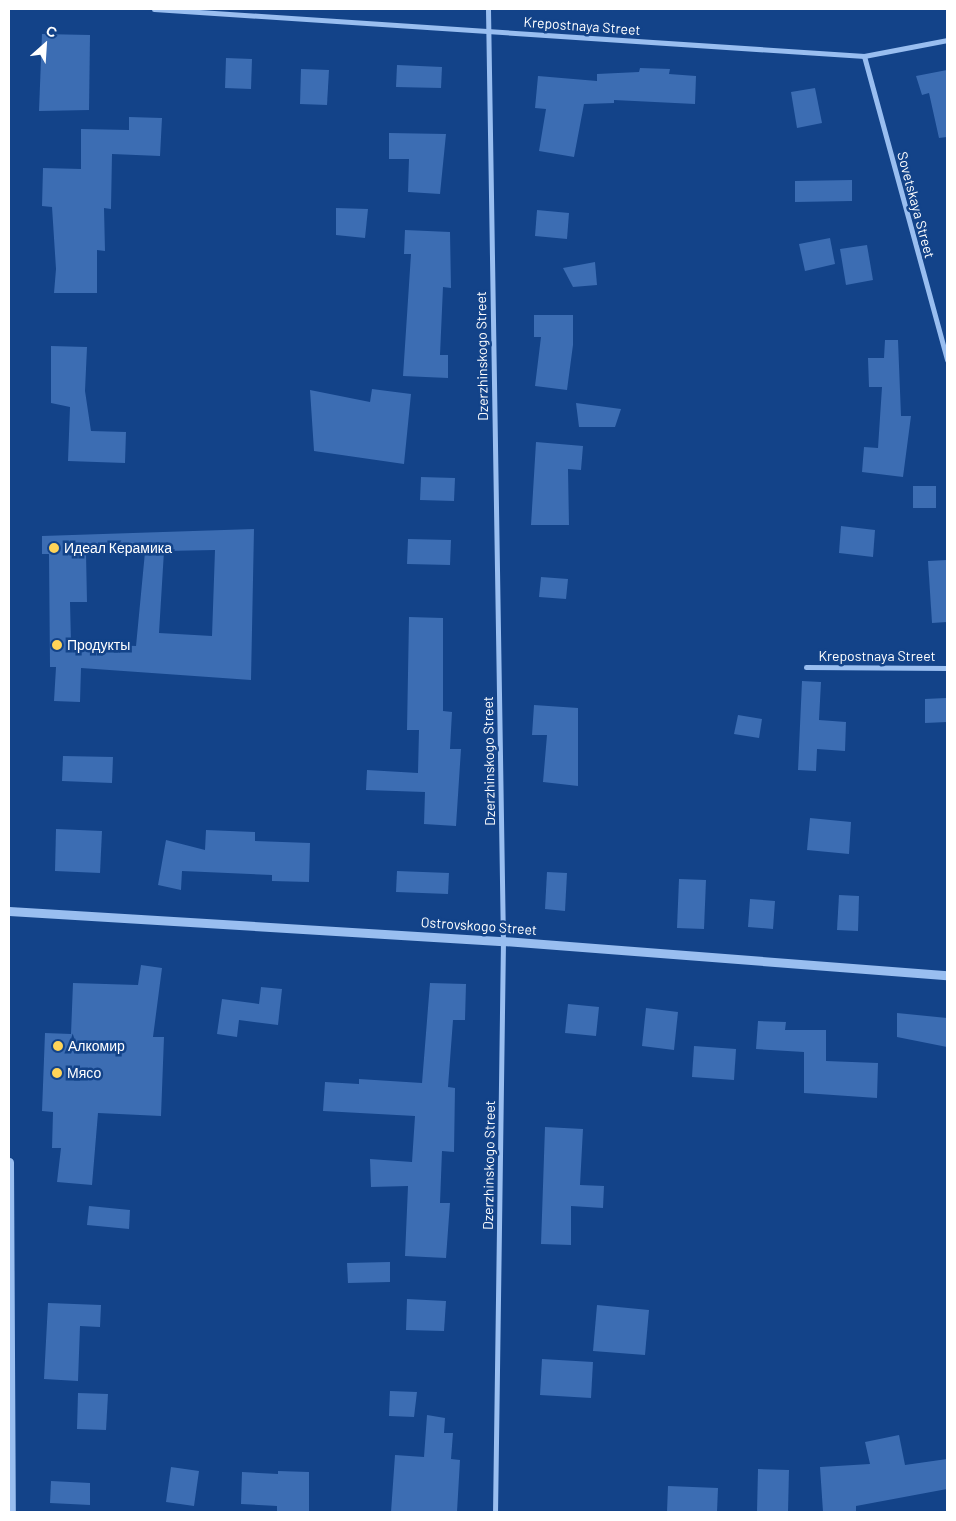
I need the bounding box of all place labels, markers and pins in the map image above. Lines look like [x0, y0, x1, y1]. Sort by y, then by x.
place label: Идеал Керамика [64, 540, 172, 556]
marker: Идеал Керамика [48, 542, 60, 554]
place label: Продукты [67, 637, 130, 653]
marker: Продукты [51, 639, 63, 651]
place label: Алкомир [68, 1038, 125, 1054]
marker: Алкомир [52, 1040, 64, 1052]
place label: Мясо [67, 1065, 101, 1081]
marker: Мясо [51, 1067, 63, 1079]

